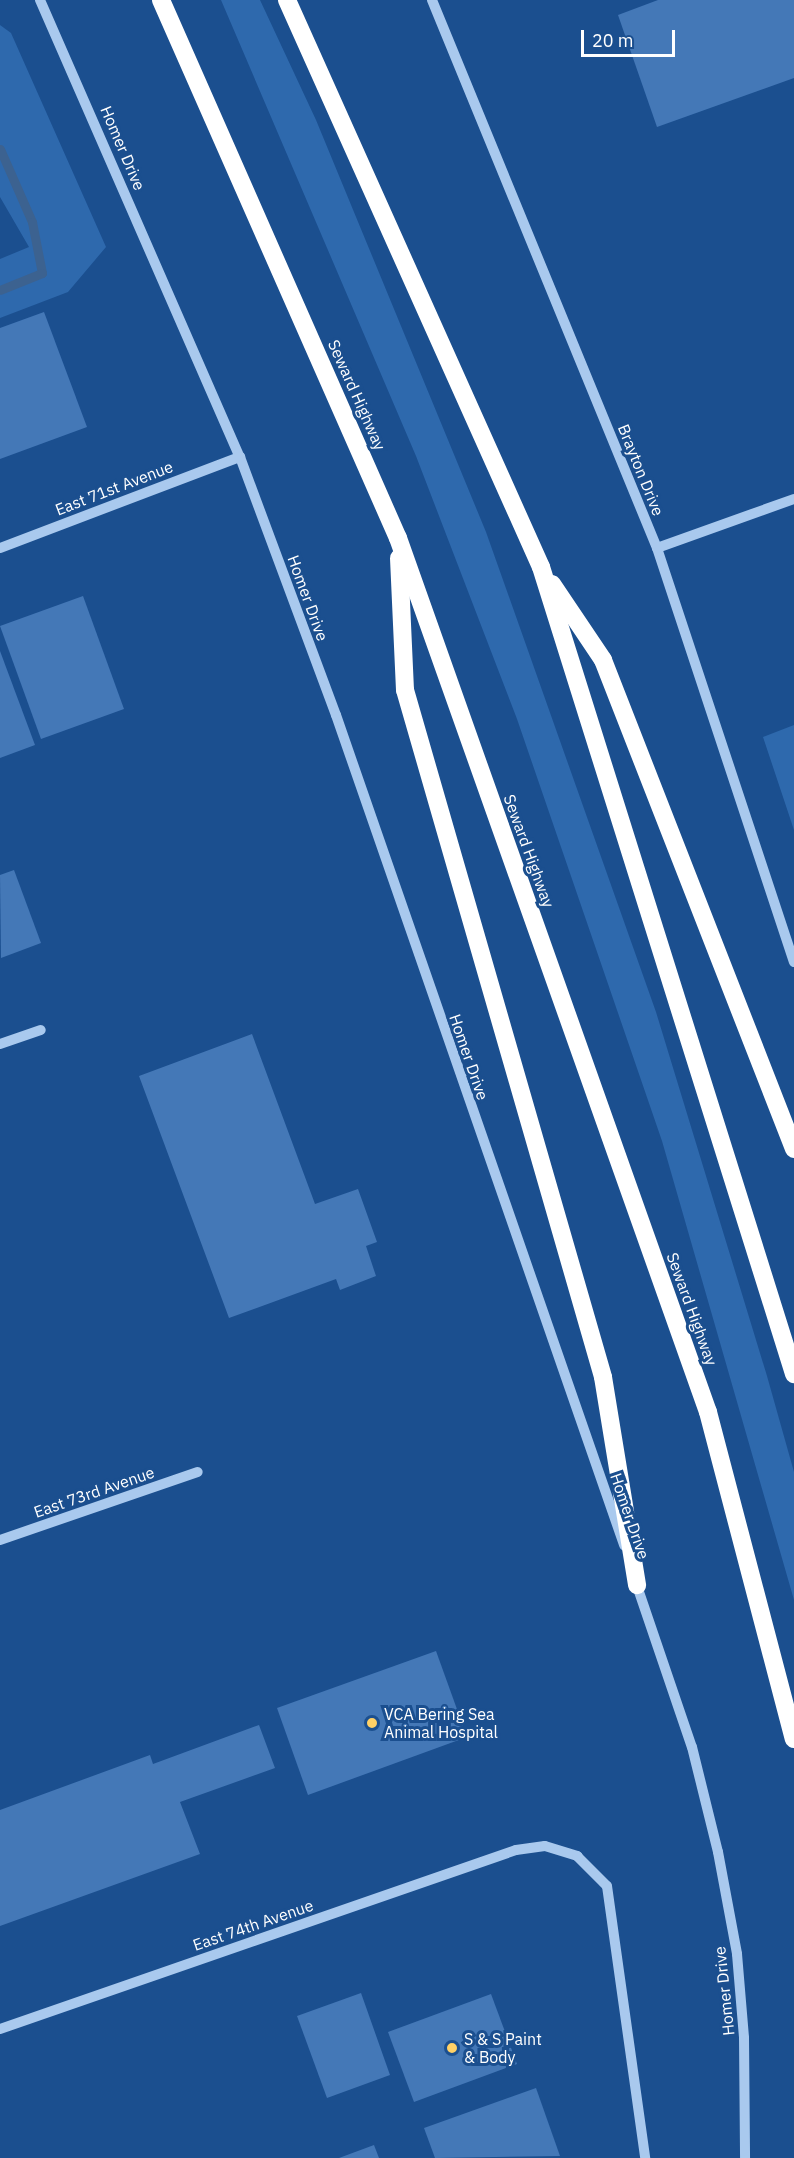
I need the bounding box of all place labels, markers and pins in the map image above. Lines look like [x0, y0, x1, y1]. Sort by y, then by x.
place label: VCA Bering Sea Animal Hospital [384, 1704, 498, 1742]
marker: VCA Bering Sea Animal Hospital [365, 1716, 379, 1730]
place label: S & S Paint & Body [464, 2029, 542, 2067]
marker: S & S Paint & Body [445, 2041, 459, 2055]

